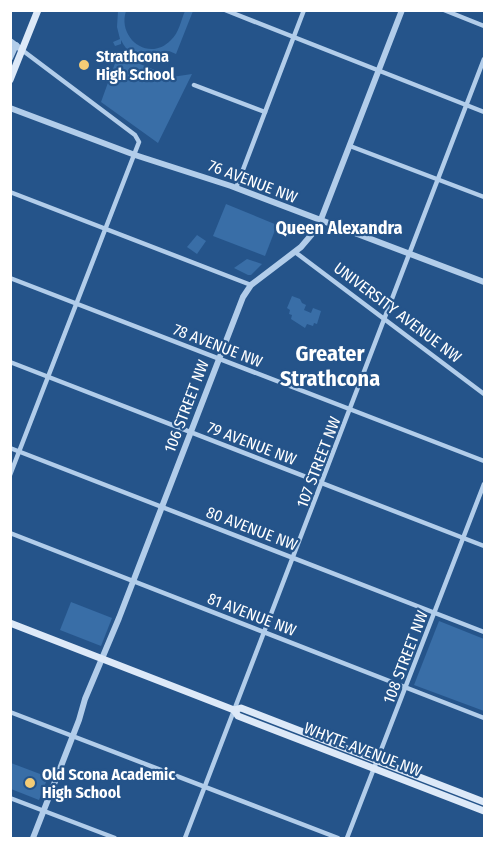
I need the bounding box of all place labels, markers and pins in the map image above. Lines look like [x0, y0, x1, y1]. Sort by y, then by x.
place label: Strathcona High School [96, 47, 175, 84]
marker: Strathcona High School [77, 58, 91, 72]
place label: Old Scona Academic High School [42, 765, 175, 802]
marker: Old Scona Academic High School [23, 776, 37, 790]

